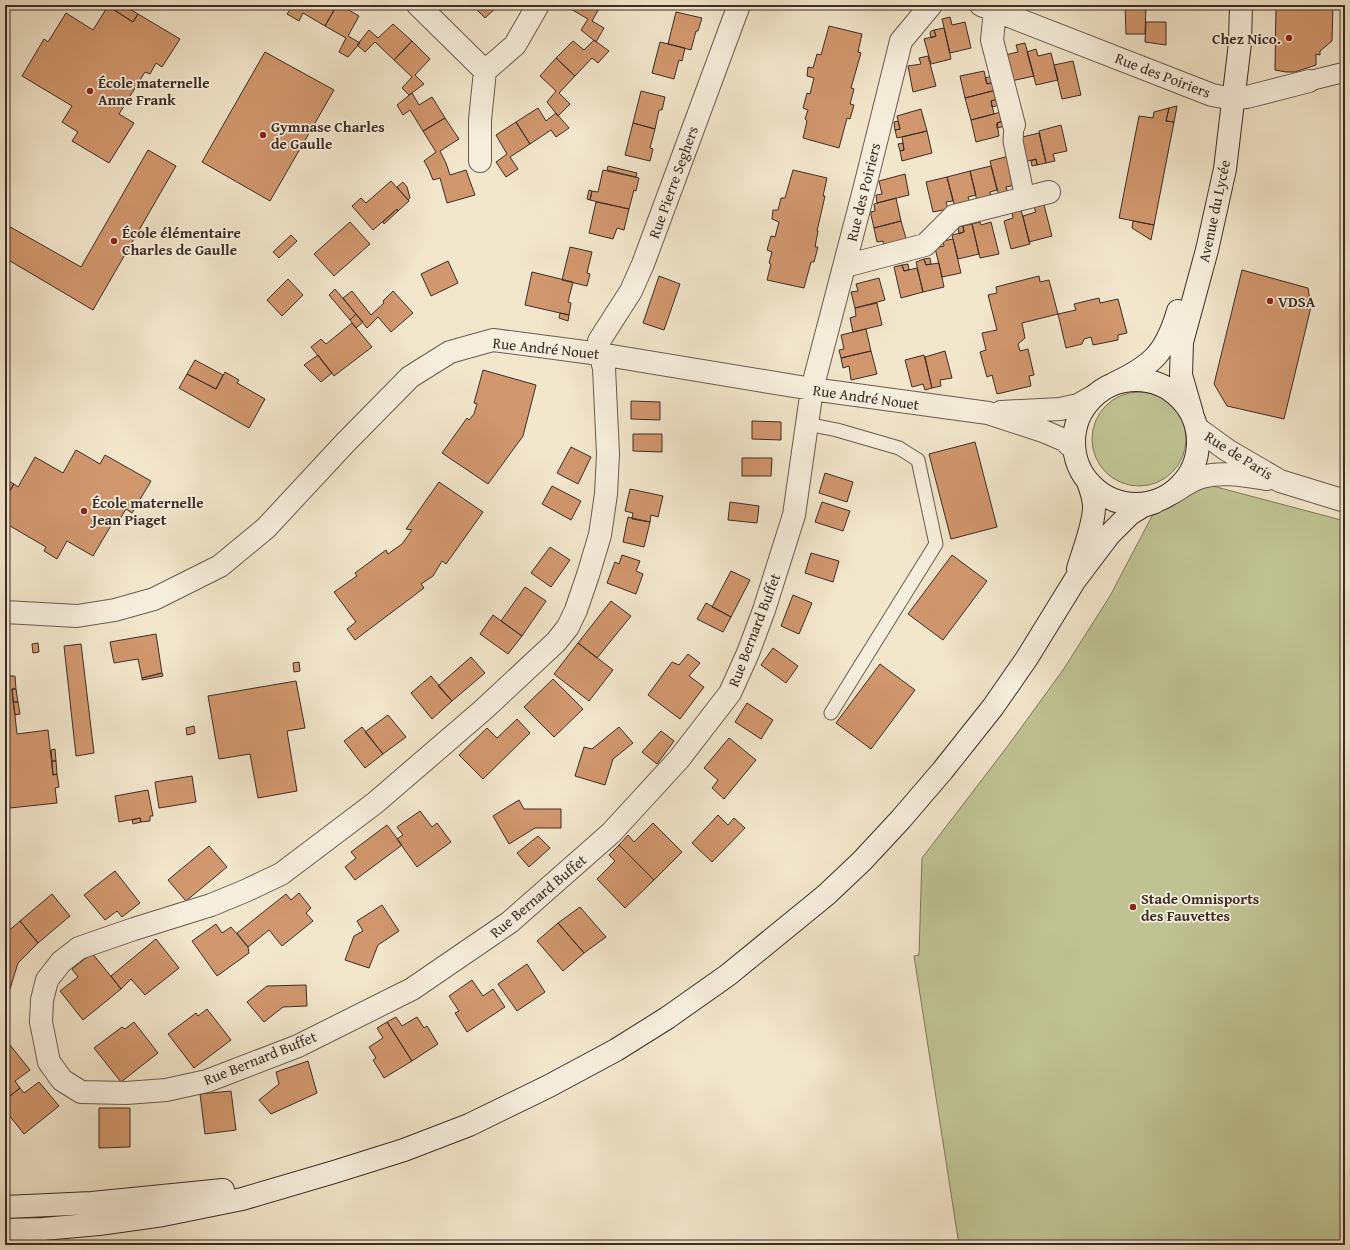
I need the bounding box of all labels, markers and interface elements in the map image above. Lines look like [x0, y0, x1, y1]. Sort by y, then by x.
place label: Chez Nico. [1212, 28, 1281, 49]
marker: Chez Nico. [1284, 33, 1294, 43]
street label: Rue des Poiriers [1112, 47, 1214, 103]
place label: École maternelle Anne Frank [98, 72, 210, 110]
marker: École maternelle Anne Frank [85, 86, 95, 96]
place label: Gymnase Charles de Gaulle [271, 116, 385, 154]
street label: Rue Pierre Seghers [643, 123, 703, 241]
marker: Gymnase Charles de Gaulle [258, 130, 268, 140]
street label: Rue des Poiriers [841, 140, 885, 243]
street label: Avenue du Lycée [1193, 158, 1235, 264]
place label: École élémentaire Charles de Gaulle [122, 222, 241, 260]
marker: École élémentaire Charles de Gaulle [109, 236, 119, 246]
place label: VDSA [1278, 291, 1316, 312]
marker: VDSA [1265, 296, 1275, 306]
street label: Rue André Nouet [492, 332, 601, 364]
street label: Rue André Nouet [812, 379, 921, 415]
street label: Rue de Paris [1201, 426, 1277, 484]
place label: École maternelle Jean Piaget [89, 492, 204, 530]
marker: École maternelle Jean Piaget [79, 506, 89, 516]
street label: Rue Bernard Buffet [723, 569, 786, 690]
street label: Rue Bernard Buffet [485, 849, 591, 943]
place label: Stade Omnisports des Fauvettes [1141, 888, 1259, 926]
marker: Stade Omnisports des Fauvettes [1128, 902, 1138, 912]
street label: Rue Bernard Buffet [200, 1025, 320, 1090]

